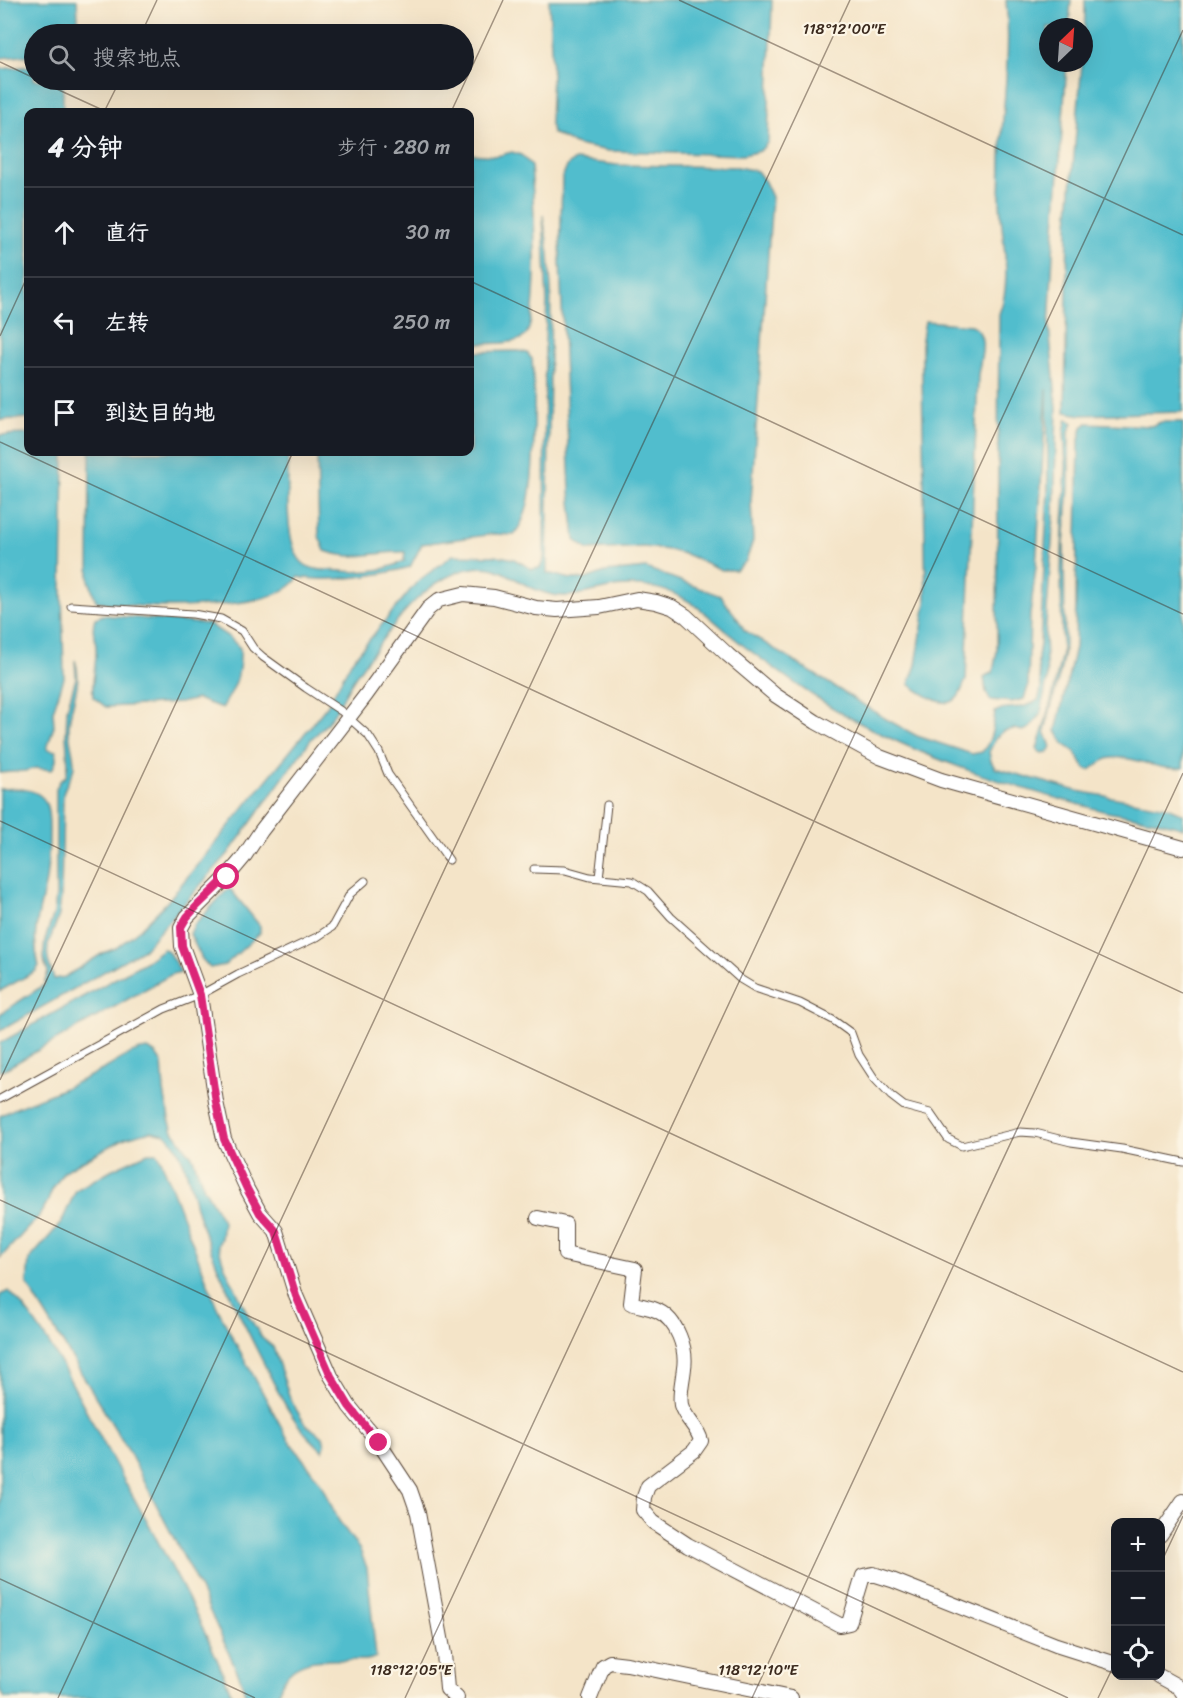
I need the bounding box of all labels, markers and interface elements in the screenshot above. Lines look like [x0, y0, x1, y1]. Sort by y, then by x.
text: 118°12'00"E [803, 16, 887, 42]
north arrow [1039, 18, 1093, 72]
search box [24, 24, 474, 90]
text: 搜索地点 [93, 38, 181, 77]
icon: search [45, 41, 78, 74]
text: 4 分钟 [48, 124, 123, 170]
text: 步行 · 280 m [337, 130, 450, 165]
text: 直行 [105, 213, 149, 252]
text: 30 m [406, 215, 450, 250]
icon: ahead [48, 216, 81, 249]
text: 左转 [105, 303, 149, 342]
text: 250 m [393, 305, 450, 340]
icon: left [48, 306, 81, 339]
text: 到达目的地 [105, 393, 215, 432]
icon: arrive [48, 396, 81, 429]
route start [213, 863, 239, 889]
route end [365, 1429, 391, 1455]
map controls [1111, 1518, 1165, 1680]
button: + [1111, 1518, 1165, 1572]
button: − [1111, 1572, 1165, 1626]
button: locate [1111, 1626, 1165, 1680]
text: 118°12'05"E [370, 1657, 454, 1683]
text: 118°12'10"E [718, 1657, 799, 1683]

